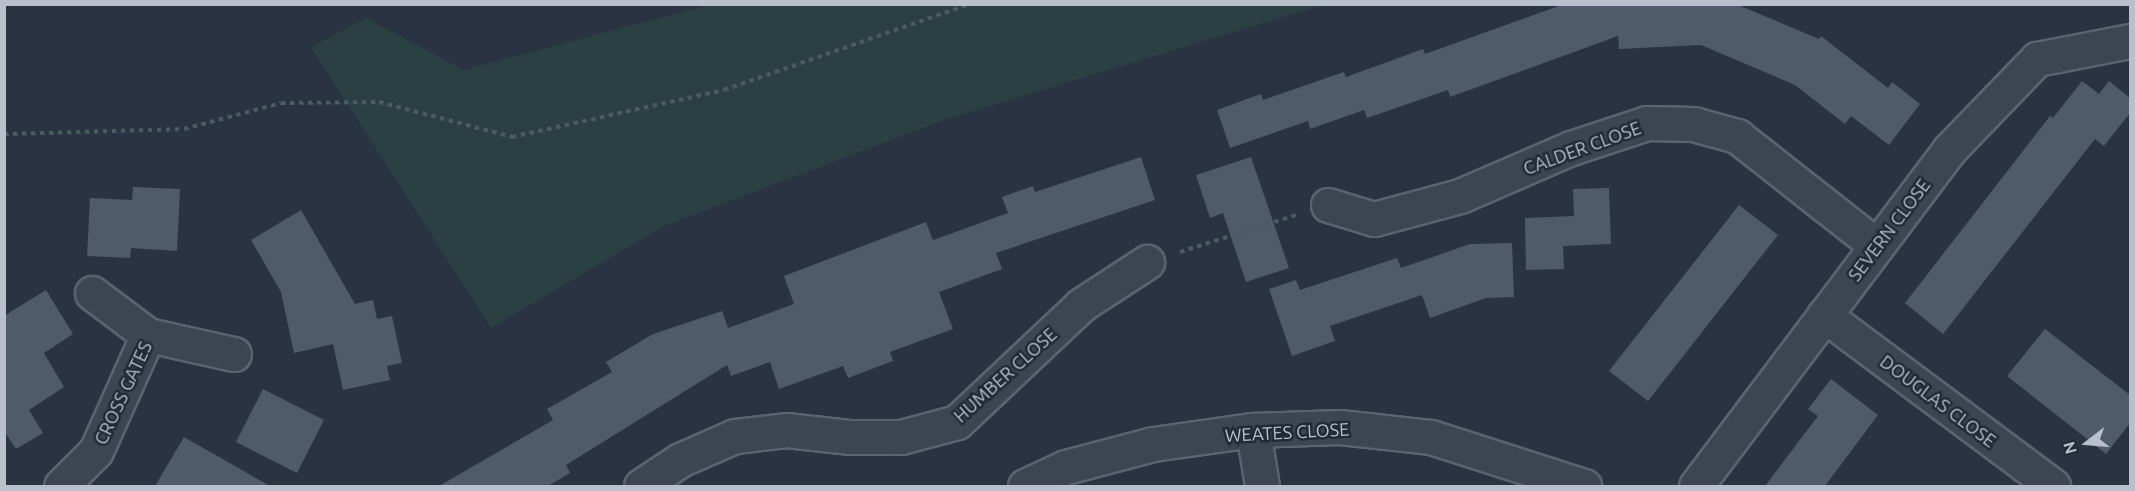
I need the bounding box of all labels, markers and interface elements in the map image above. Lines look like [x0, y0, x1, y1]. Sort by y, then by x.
street label: CALDER CLOSE [1520, 117, 1644, 179]
street label: SEVERN CLOSE [1844, 175, 1934, 285]
street label: HUMBER CLOSE [949, 323, 1061, 427]
street label: CROSS GATES [90, 338, 156, 448]
street label: DOUGLAS CLOSE [1876, 350, 2000, 452]
north arrow [2057, 413, 2117, 473]
street label: WEATES CLOSE [1224, 418, 1350, 446]
text: N [2059, 440, 2080, 456]

